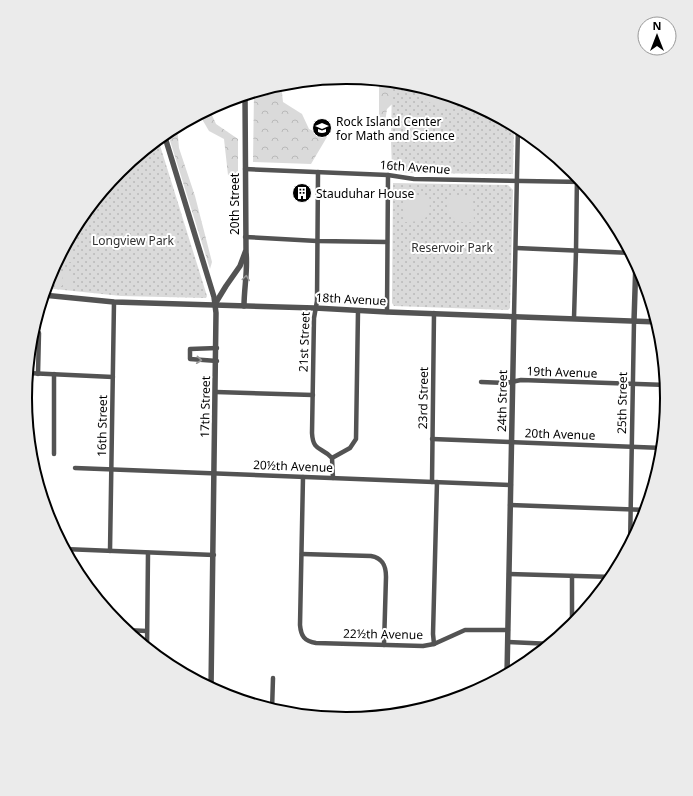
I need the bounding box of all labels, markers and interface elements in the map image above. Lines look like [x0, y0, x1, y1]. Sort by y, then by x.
north arrow [637, 16, 677, 56]
text: N [653, 18, 661, 33]
place label: Rock Island Center for Math and Science [336, 113, 455, 144]
school or university icon: Rock Island Center for Math and Science [311, 117, 333, 139]
street label: 16th Avenue [379, 156, 451, 178]
street label: 20th Street [226, 172, 243, 235]
building icon: Stauduhar House [291, 182, 313, 204]
place label: Stauduhar House [316, 185, 414, 202]
park label: Longview Park [92, 232, 175, 249]
park label: Reservoir Park [411, 239, 493, 256]
one-way arrow [241, 275, 250, 281]
street label: 18th Avenue [315, 289, 387, 309]
street label: 21st Street [294, 311, 314, 372]
one-way arrow [196, 355, 202, 364]
street label: 19th Avenue [526, 362, 598, 382]
street label: 23rd Street [414, 366, 432, 429]
street label: 24th Street [493, 369, 511, 432]
street label: 25th Street [613, 371, 631, 434]
street label: 17th Street [196, 375, 214, 438]
street label: 16th Street [93, 394, 111, 457]
street label: 20th Avenue [524, 424, 596, 444]
street label: 20½th Avenue [253, 456, 333, 476]
street label: 22½th Avenue [343, 625, 423, 643]

